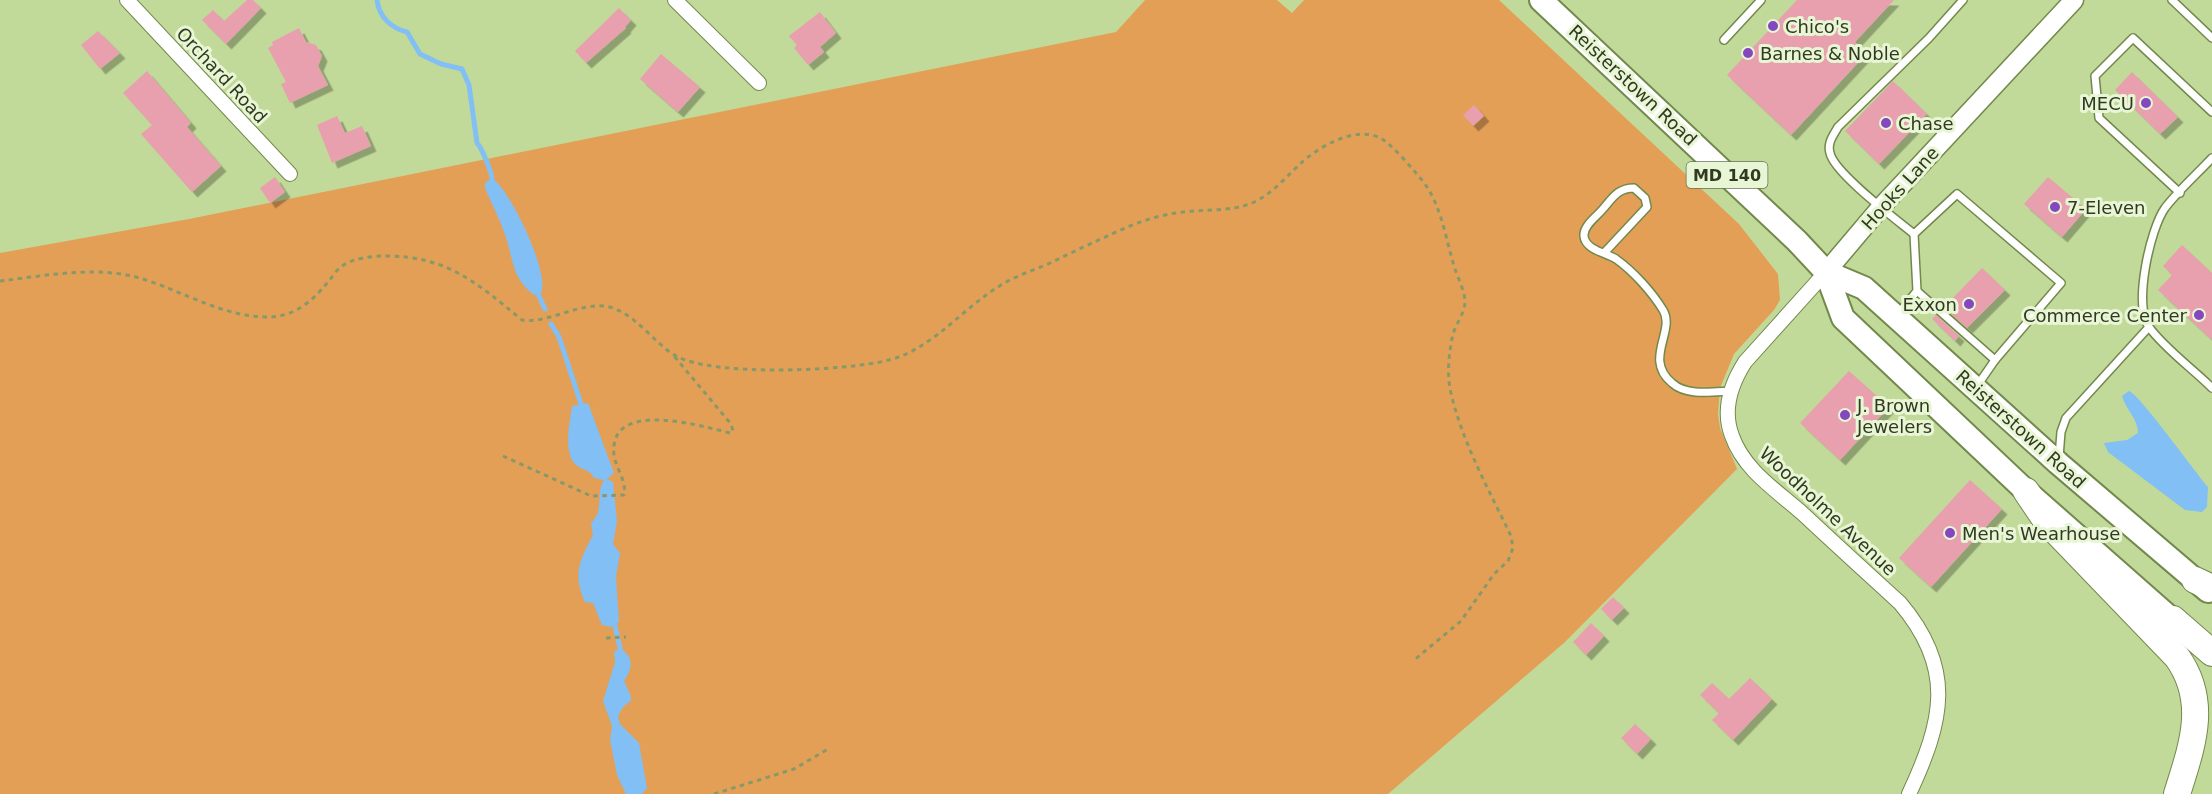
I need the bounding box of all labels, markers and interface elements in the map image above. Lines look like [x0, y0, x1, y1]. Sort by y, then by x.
place label: Chico's [1785, 16, 1849, 37]
marker: Chico's [1766, 19, 1780, 33]
street label: Reisterstown Road [1565, 20, 1701, 150]
street label: Orchard Road [172, 23, 272, 127]
place label: Barnes & Noble [1760, 43, 1900, 64]
marker: Barnes & Noble [1741, 46, 1755, 60]
place label: MECU [2081, 93, 2134, 114]
marker: MECU [2139, 96, 2153, 110]
place label: Chase [1898, 113, 1953, 134]
marker: Chase [1879, 116, 1893, 130]
street label: Hooks Lane [1857, 142, 1943, 234]
road number: MD 140 [1686, 162, 1768, 188]
place label: 7-Eleven [2067, 197, 2146, 218]
marker: 7-Eleven [2048, 200, 2062, 214]
place label: Exxon [1902, 294, 1957, 315]
marker: Exxon [1962, 297, 1976, 311]
place label: Commerce Center [2023, 305, 2188, 326]
marker: Commerce Center [2192, 308, 2206, 322]
street label: Reisterstown Road [1952, 365, 2090, 493]
place label: J. Brown Jewelers [1856, 395, 1932, 437]
marker: J. Brown Jewelers [1838, 408, 1852, 422]
street label: Woodholme Avenue [1755, 442, 1901, 580]
place label: Men's Wearhouse [1962, 523, 2120, 544]
marker: Men's Wearhouse [1943, 526, 1957, 540]

